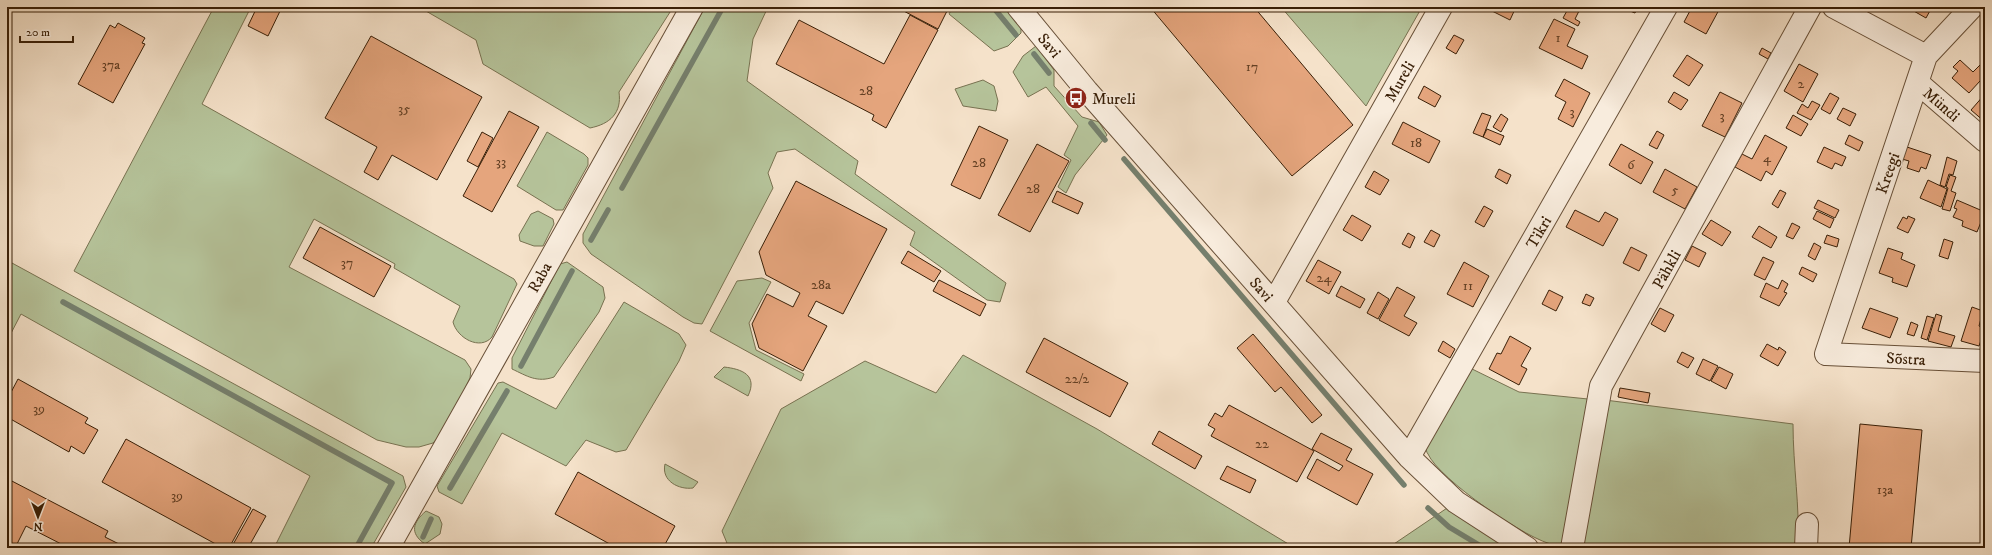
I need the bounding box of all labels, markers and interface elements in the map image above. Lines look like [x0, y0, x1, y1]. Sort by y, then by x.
scale bar [20, 18, 73, 44]
text: 20 m [26, 25, 50, 40]
street label: Savi [1033, 29, 1065, 62]
house number: 1 [1555, 29, 1561, 47]
house number: 37a [102, 56, 120, 74]
house number: 17 [1246, 58, 1258, 76]
street label: Mureli [1380, 58, 1419, 105]
house number: 2 [1798, 75, 1805, 93]
house number: 28 [859, 82, 873, 100]
street label: Mündi [1919, 83, 1964, 126]
bus stop icon: Mureli [1063, 85, 1089, 111]
place label: Mureli [1092, 89, 1136, 109]
house number: 35 [398, 100, 410, 118]
house number: 3 [1569, 103, 1575, 121]
house number: 3 [1719, 107, 1725, 125]
house number: 18 [1410, 134, 1422, 152]
house number: 4 [1763, 149, 1772, 167]
street label: Kreegi [1872, 150, 1904, 197]
house number: 33 [496, 153, 506, 171]
house number: 28 [972, 154, 986, 172]
house number: 6 [1627, 156, 1635, 174]
house number: 28 [1026, 180, 1040, 198]
house number: 5 [1672, 181, 1679, 199]
street label: Tikri [1522, 213, 1556, 252]
street label: Pähkli [1648, 247, 1686, 292]
house number: 37 [341, 254, 353, 272]
street label: Raba [523, 259, 556, 296]
house number: 24 [1317, 269, 1332, 287]
street label: Savi [1245, 273, 1277, 306]
house number: 28a [811, 276, 831, 294]
house number: 11 [1463, 277, 1473, 295]
street label: Sõstra [1886, 348, 1926, 370]
house number: 22/2 [1065, 370, 1089, 388]
house number: 39 [33, 400, 45, 418]
house number: 22 [1255, 435, 1269, 453]
house number: 13a [1877, 481, 1893, 499]
house number: 39 [171, 487, 183, 505]
north arrow [18, 497, 58, 537]
text: N [33, 519, 43, 533]

